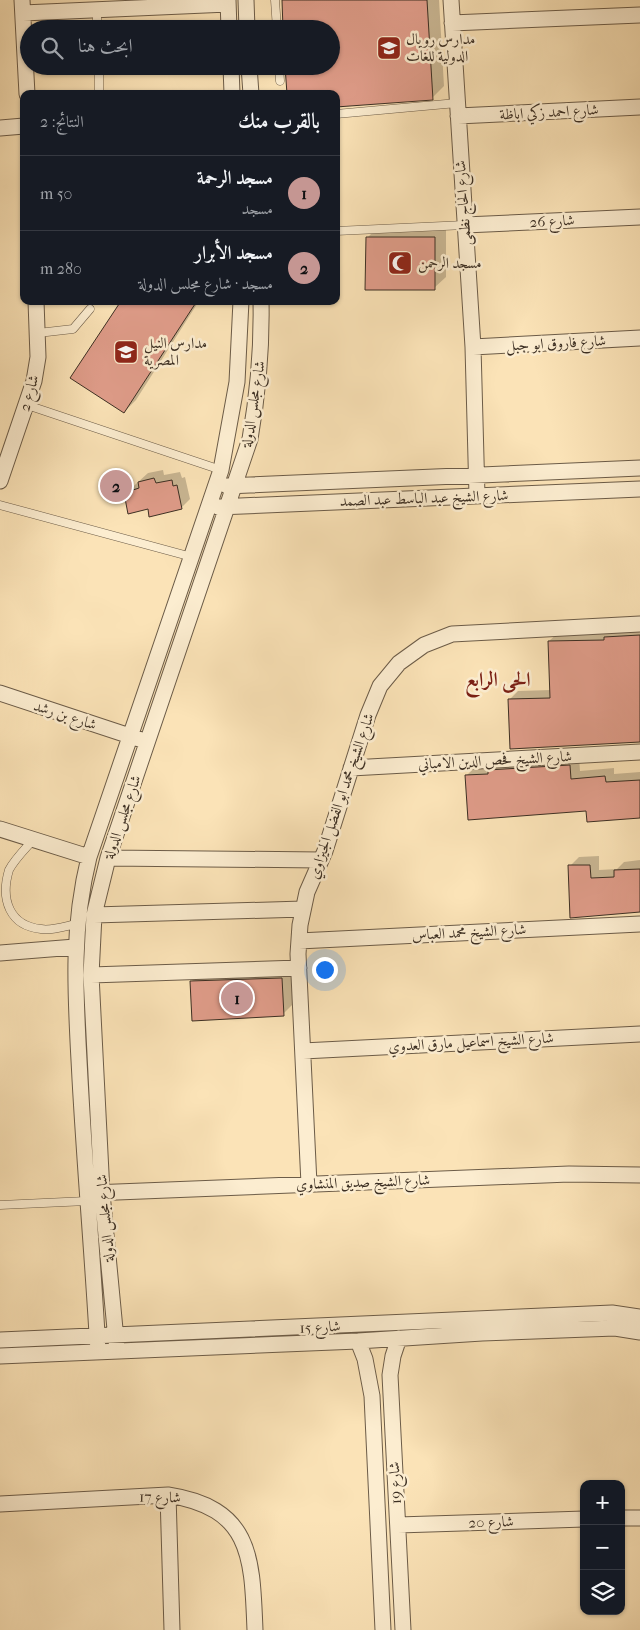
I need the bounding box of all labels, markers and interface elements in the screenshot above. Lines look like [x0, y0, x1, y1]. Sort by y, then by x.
search box [20, 20, 340, 75]
place label: مدارس رويال الدولية للغات [406, 30, 475, 65]
icon: search [38, 34, 66, 62]
text: ابحث هنا [78, 35, 133, 57]
school or university icon: مدارس رويال الدولية للغات [376, 35, 402, 61]
street label: شارع احمد زكي اباظة [499, 99, 599, 128]
text: بالقرب منك [238, 109, 320, 133]
text: النتائج: 2 [40, 112, 84, 131]
street label: شارع الحاج نظمى [451, 160, 479, 246]
text: مسجد الرحمة [197, 167, 273, 189]
text: 50 m [40, 184, 72, 203]
text: 1 [301, 184, 307, 203]
text: مسجد [242, 199, 273, 218]
street label: شارع 26 [529, 211, 575, 235]
text: مسجد الأبرار [194, 242, 273, 264]
mosque icon: مسجد الرحمن [387, 250, 413, 276]
place label: مسجد الرحمن [418, 254, 482, 273]
text: 280 m [40, 259, 82, 278]
text: 2 [300, 259, 308, 278]
text: مسجد · شارع مجلس الدولة [138, 274, 273, 293]
street label: شارع فاروق ابو جبل [505, 331, 607, 359]
place label: مدارس النيل المصرية [144, 334, 207, 370]
school or university icon: مدارس النيل المصرية [113, 339, 139, 365]
street label: شارع مجلس الدولة [237, 359, 273, 450]
street label: شارع 2 [15, 373, 47, 414]
pin: 2 [100, 467, 132, 505]
street label: شارع الشيخ عبد الباسط عبد الصمد [339, 486, 509, 515]
district label: الحى الرابع [465, 668, 531, 698]
street label: شارع بن رشد [30, 696, 99, 737]
street label: شارع الشيخ محمد ابو الفضل الجيزاوي [304, 711, 383, 883]
street label: شارع الشيخ فحص الدين الامباني [418, 747, 573, 778]
street label: شارع مجلس الدولة [99, 773, 149, 864]
street label: شارع الشيخ محمد العباس [411, 920, 527, 949]
your location [312, 957, 338, 983]
pin: 1 [221, 979, 253, 1017]
street label: شارع الشيخ اسماعيل مارق العدوي [388, 1029, 554, 1060]
street label: شارع الشيخ صديق المنشاوي [295, 1171, 431, 1198]
street label: شارع مجلس الدولة [92, 1173, 122, 1263]
street label: شارع 15 [299, 1317, 341, 1341]
street label: شارع 19 [385, 1461, 409, 1505]
map controls [580, 1480, 625, 1615]
button: + [580, 1480, 625, 1525]
street label: شارع 17 [139, 1488, 181, 1510]
street label: شارع 20 [468, 1512, 514, 1536]
button: − [580, 1525, 625, 1570]
button: layers [580, 1570, 625, 1615]

